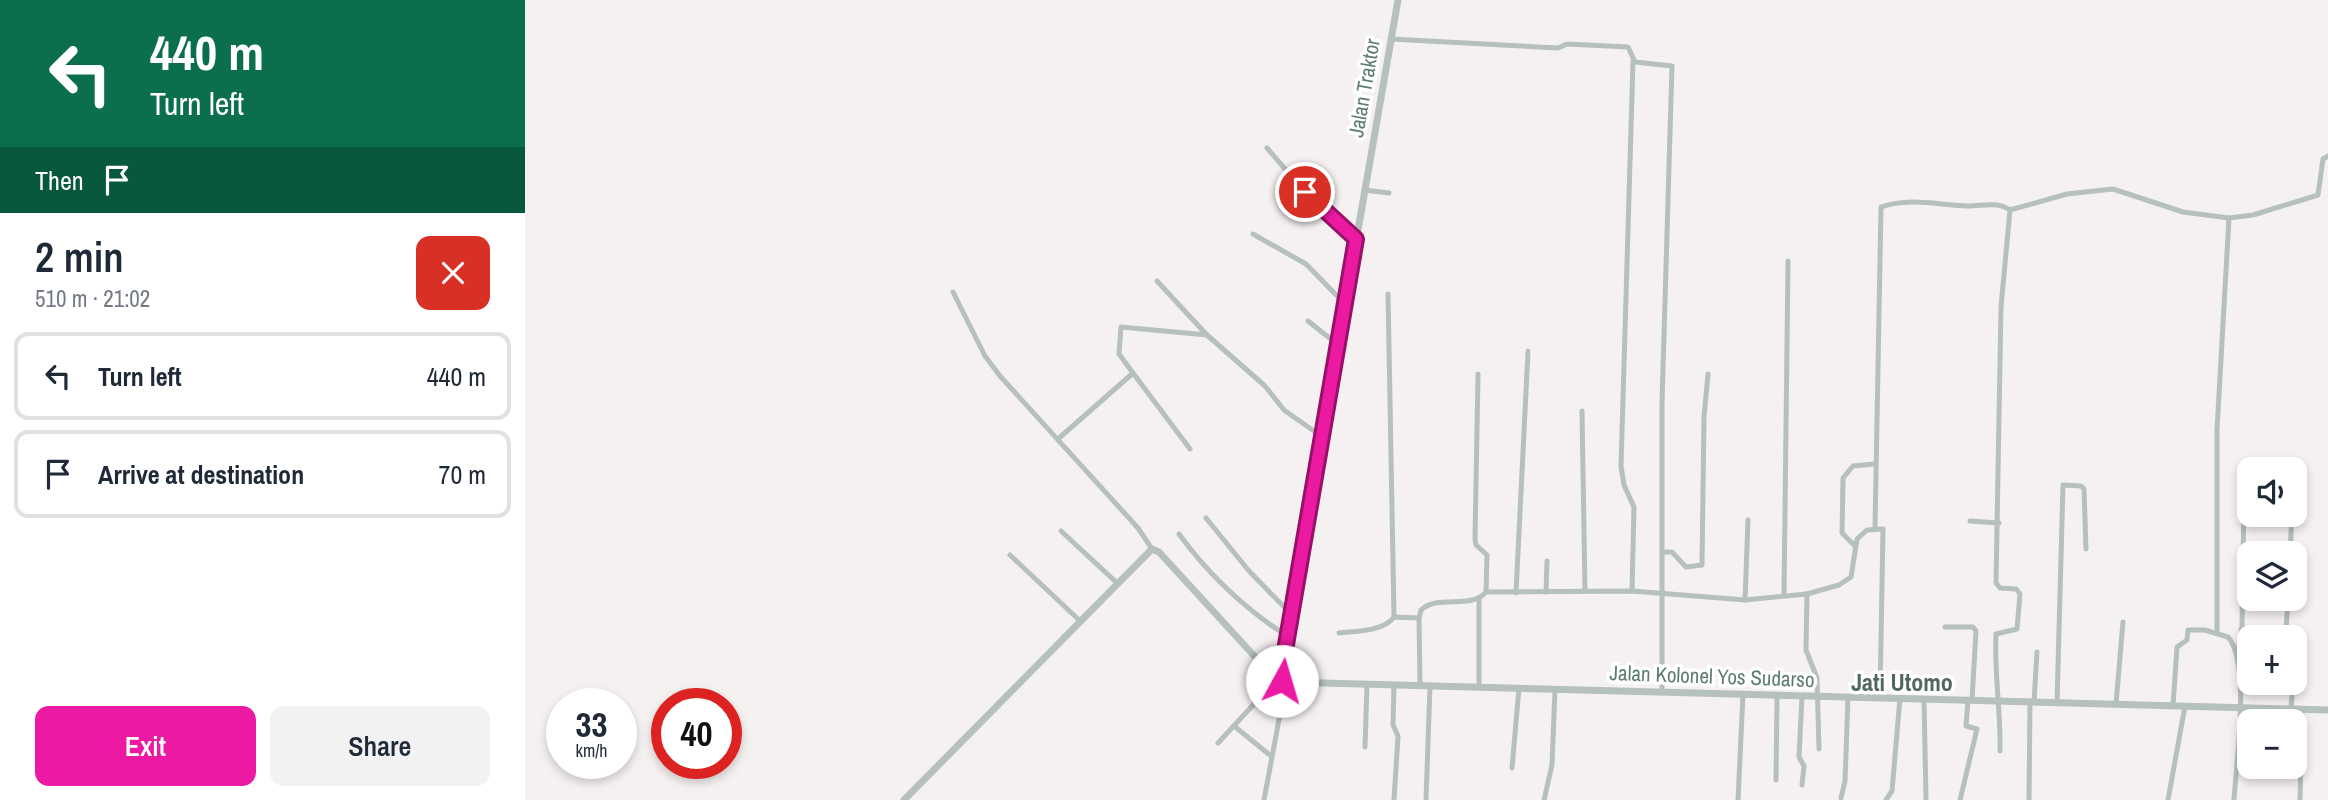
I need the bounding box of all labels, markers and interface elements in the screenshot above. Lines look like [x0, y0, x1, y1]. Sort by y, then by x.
text: 440 m [150, 19, 264, 85]
icon: left [35, 28, 126, 119]
street label: Jalan Traktor [1341, 36, 1387, 140]
text: Turn left [150, 82, 244, 125]
icon: arrive [98, 161, 136, 199]
pin [1275, 162, 1335, 222]
text: Then [35, 163, 84, 198]
icon: arrive [1286, 173, 1324, 211]
text: 2 min [35, 229, 124, 285]
button: close [416, 236, 490, 310]
text: 510 m · 21:02 [35, 283, 150, 314]
icon: left [39, 357, 77, 395]
text: Turn left [98, 359, 182, 394]
text: 440 m [427, 359, 486, 394]
icon: arrive [39, 455, 77, 493]
text: Arrive at destination [98, 457, 304, 492]
text: 70 m [439, 457, 486, 492]
map controls [2237, 457, 2307, 779]
button: sound [2237, 457, 2307, 527]
button: layers [2237, 541, 2307, 611]
button: + [2237, 625, 2307, 695]
position arrow [1245, 644, 1319, 718]
street label: Jalan Kolonel Yos Sudarso [1609, 658, 1815, 694]
district label: Jati Utomo [1851, 666, 1953, 698]
speed limit sign: 40 [651, 688, 742, 779]
text: 33 [576, 701, 607, 748]
button: Exit [35, 706, 256, 786]
button: Share [270, 706, 490, 786]
button: − [2237, 709, 2307, 779]
text: km/h [576, 738, 608, 763]

